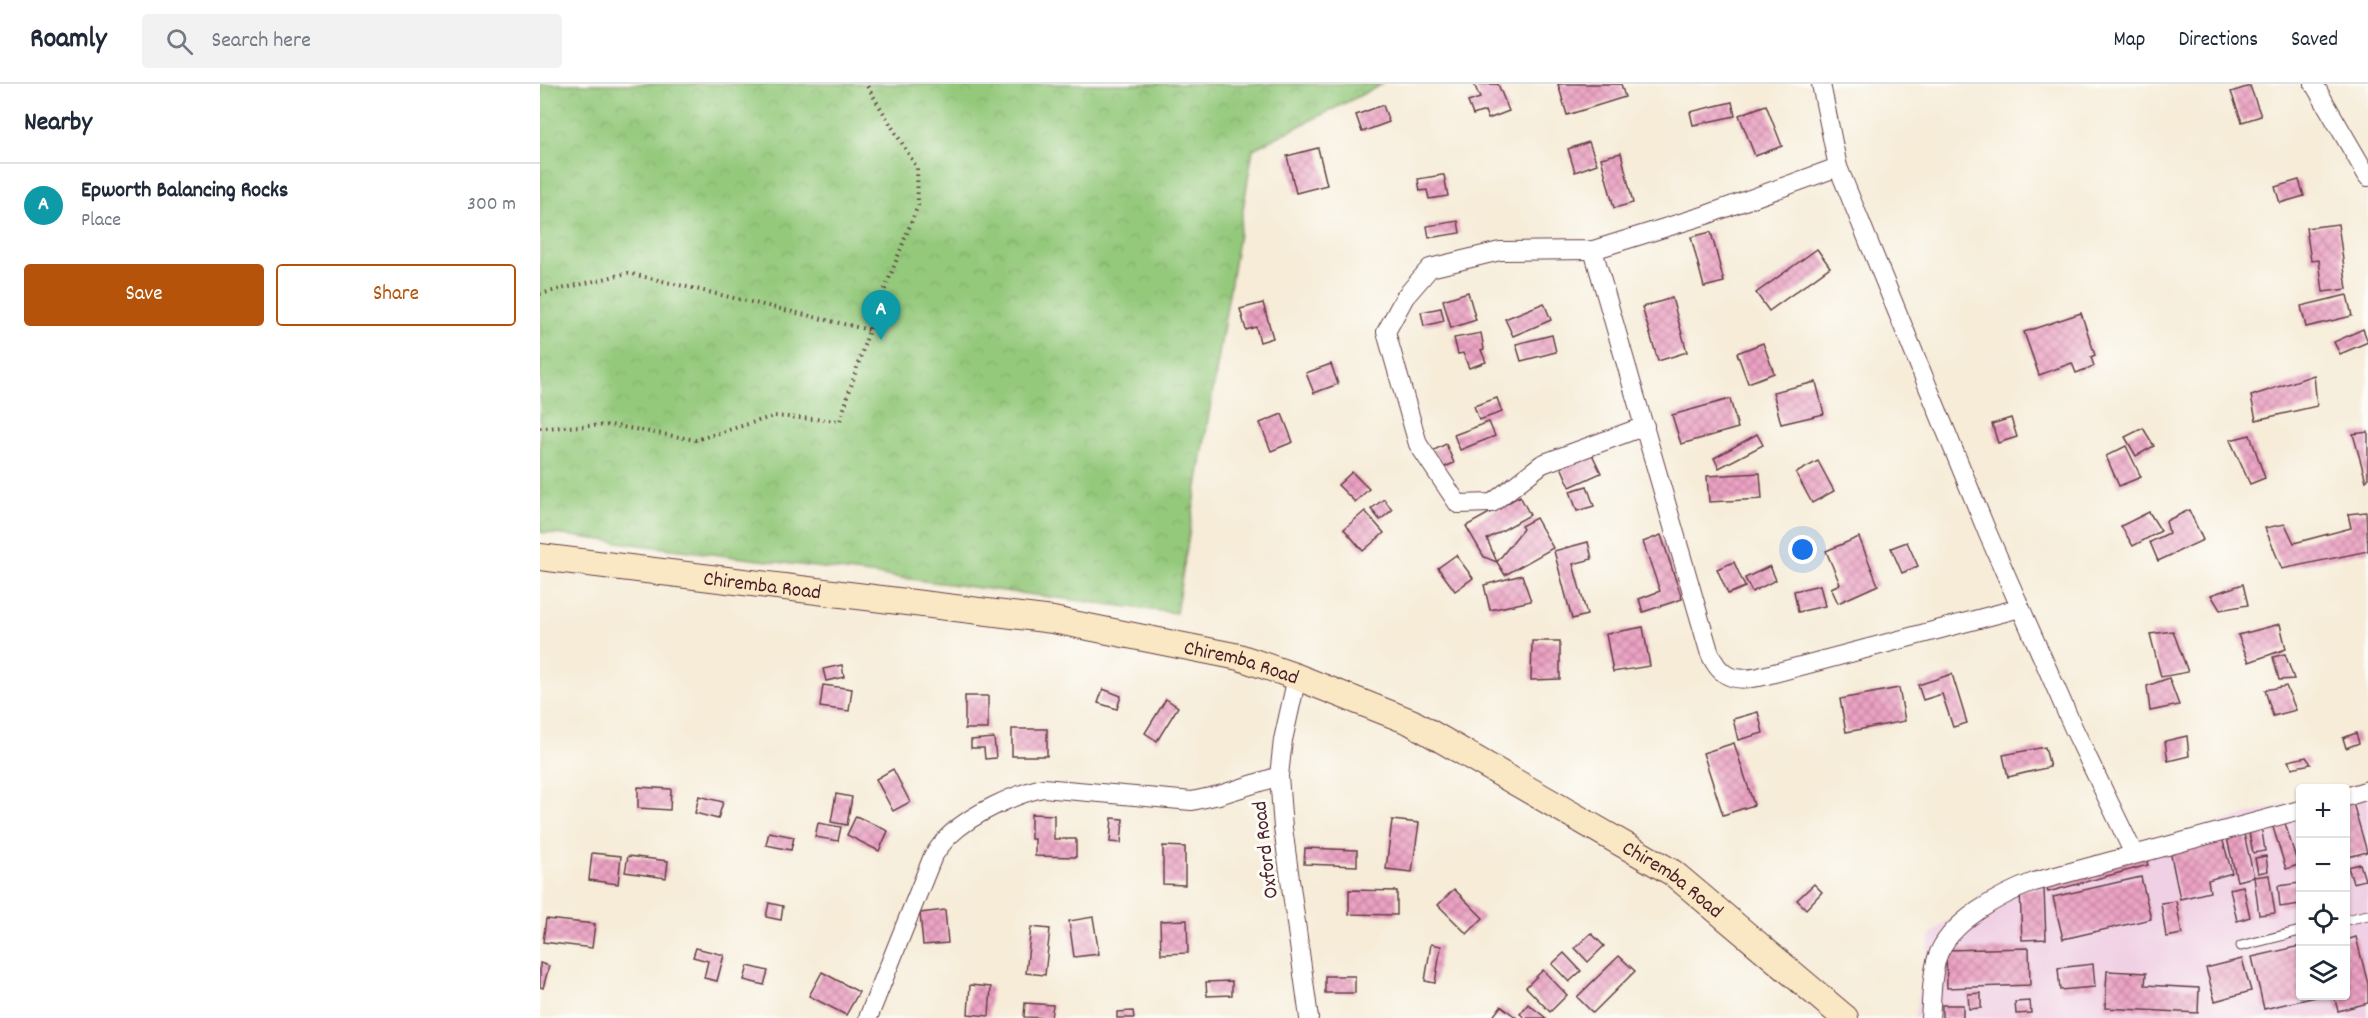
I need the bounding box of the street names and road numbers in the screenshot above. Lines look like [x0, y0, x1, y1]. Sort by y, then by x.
street label: Chiremba Road [701, 565, 823, 609]
street label: Chiremba Road [1181, 634, 1302, 694]
street label: Oxford Road [1246, 799, 1288, 900]
street label: Chiremba Road [1615, 835, 1728, 927]

